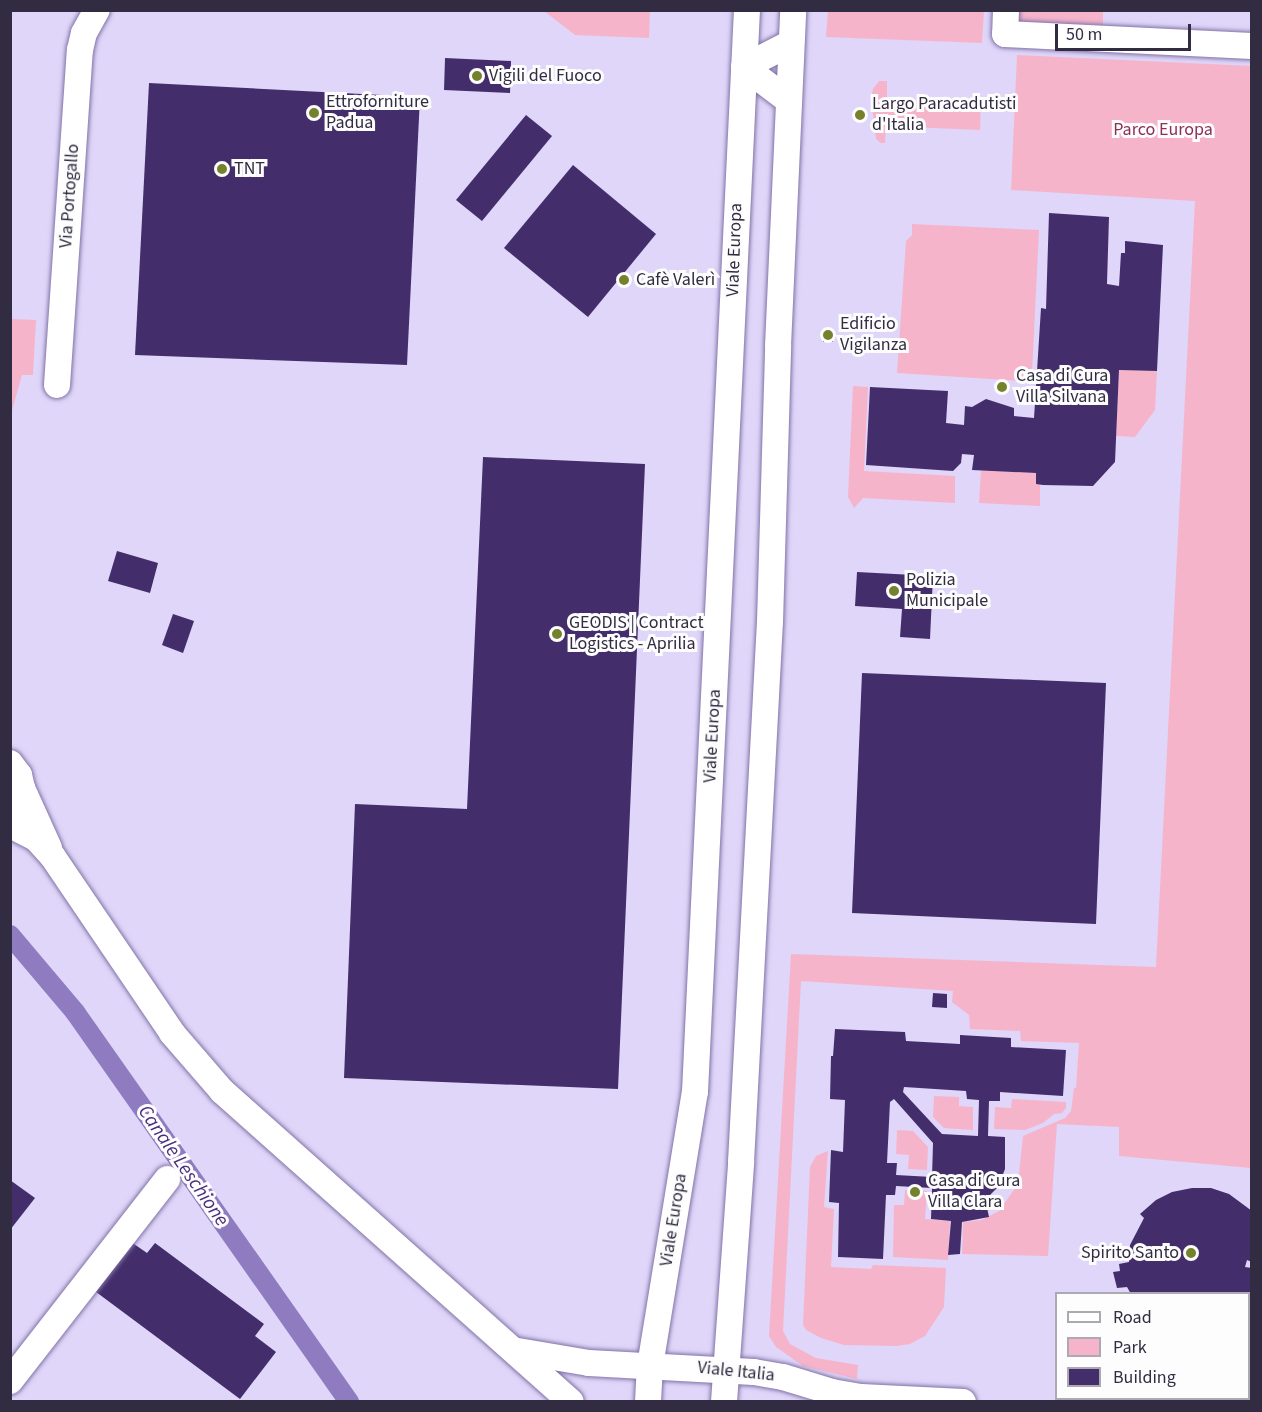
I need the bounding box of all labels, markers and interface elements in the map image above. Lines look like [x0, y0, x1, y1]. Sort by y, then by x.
scale bar [1058, 12, 1194, 50]
text: 50 m [1066, 22, 1102, 47]
place label: Vigili del Fuoco [489, 65, 602, 87]
marker: Vigili del Fuoco [470, 69, 484, 83]
place label: Ettroforniture Padua [326, 92, 429, 134]
place label: Largo Paracadutisti d'Italia [872, 94, 1017, 136]
marker: Ettroforniture Padua [307, 106, 321, 120]
marker: Largo Paracadutisti d'Italia [853, 108, 867, 122]
park label: Parco Europa [1113, 119, 1213, 141]
street label: Via Portogallo [56, 143, 84, 249]
place label: TNT [234, 158, 265, 180]
marker: TNT [215, 162, 229, 176]
street label: Viale Europa [723, 203, 747, 297]
place label: Cafè Valerì [636, 269, 715, 291]
marker: Cafè Valerì [617, 273, 631, 287]
place label: Edificio Vigilanza [840, 314, 907, 356]
marker: Edificio Vigilanza [821, 328, 835, 342]
place label: Casa di Cura Villa Silvana [1016, 366, 1108, 409]
marker: Casa di Cura Villa Silvana [993, 378, 1011, 396]
place label: Polizia Municipale [906, 570, 988, 612]
marker: Polizia Municipale [887, 584, 901, 598]
place label: GEODIS | Contract Logistics - Aprilia [569, 613, 703, 656]
marker: GEODIS | Contract Logistics - Aprilia [550, 627, 564, 641]
street label: Viale Europa [700, 689, 726, 783]
water label: Canale Leschione [132, 1101, 234, 1231]
place label: Casa di Cura Villa Clara [928, 1171, 1020, 1214]
street label: Viale Europa [656, 1172, 692, 1268]
marker: Casa di Cura Villa Clara [906, 1183, 924, 1201]
place label: Spirito Santo [1081, 1242, 1179, 1264]
marker: Spirito Santo [1184, 1246, 1198, 1260]
legend [1055, 1292, 1250, 1400]
text: Road [1113, 1305, 1152, 1330]
text: Park [1113, 1335, 1147, 1360]
street label: Viale Italia [696, 1357, 776, 1387]
text: Building [1113, 1365, 1176, 1390]

